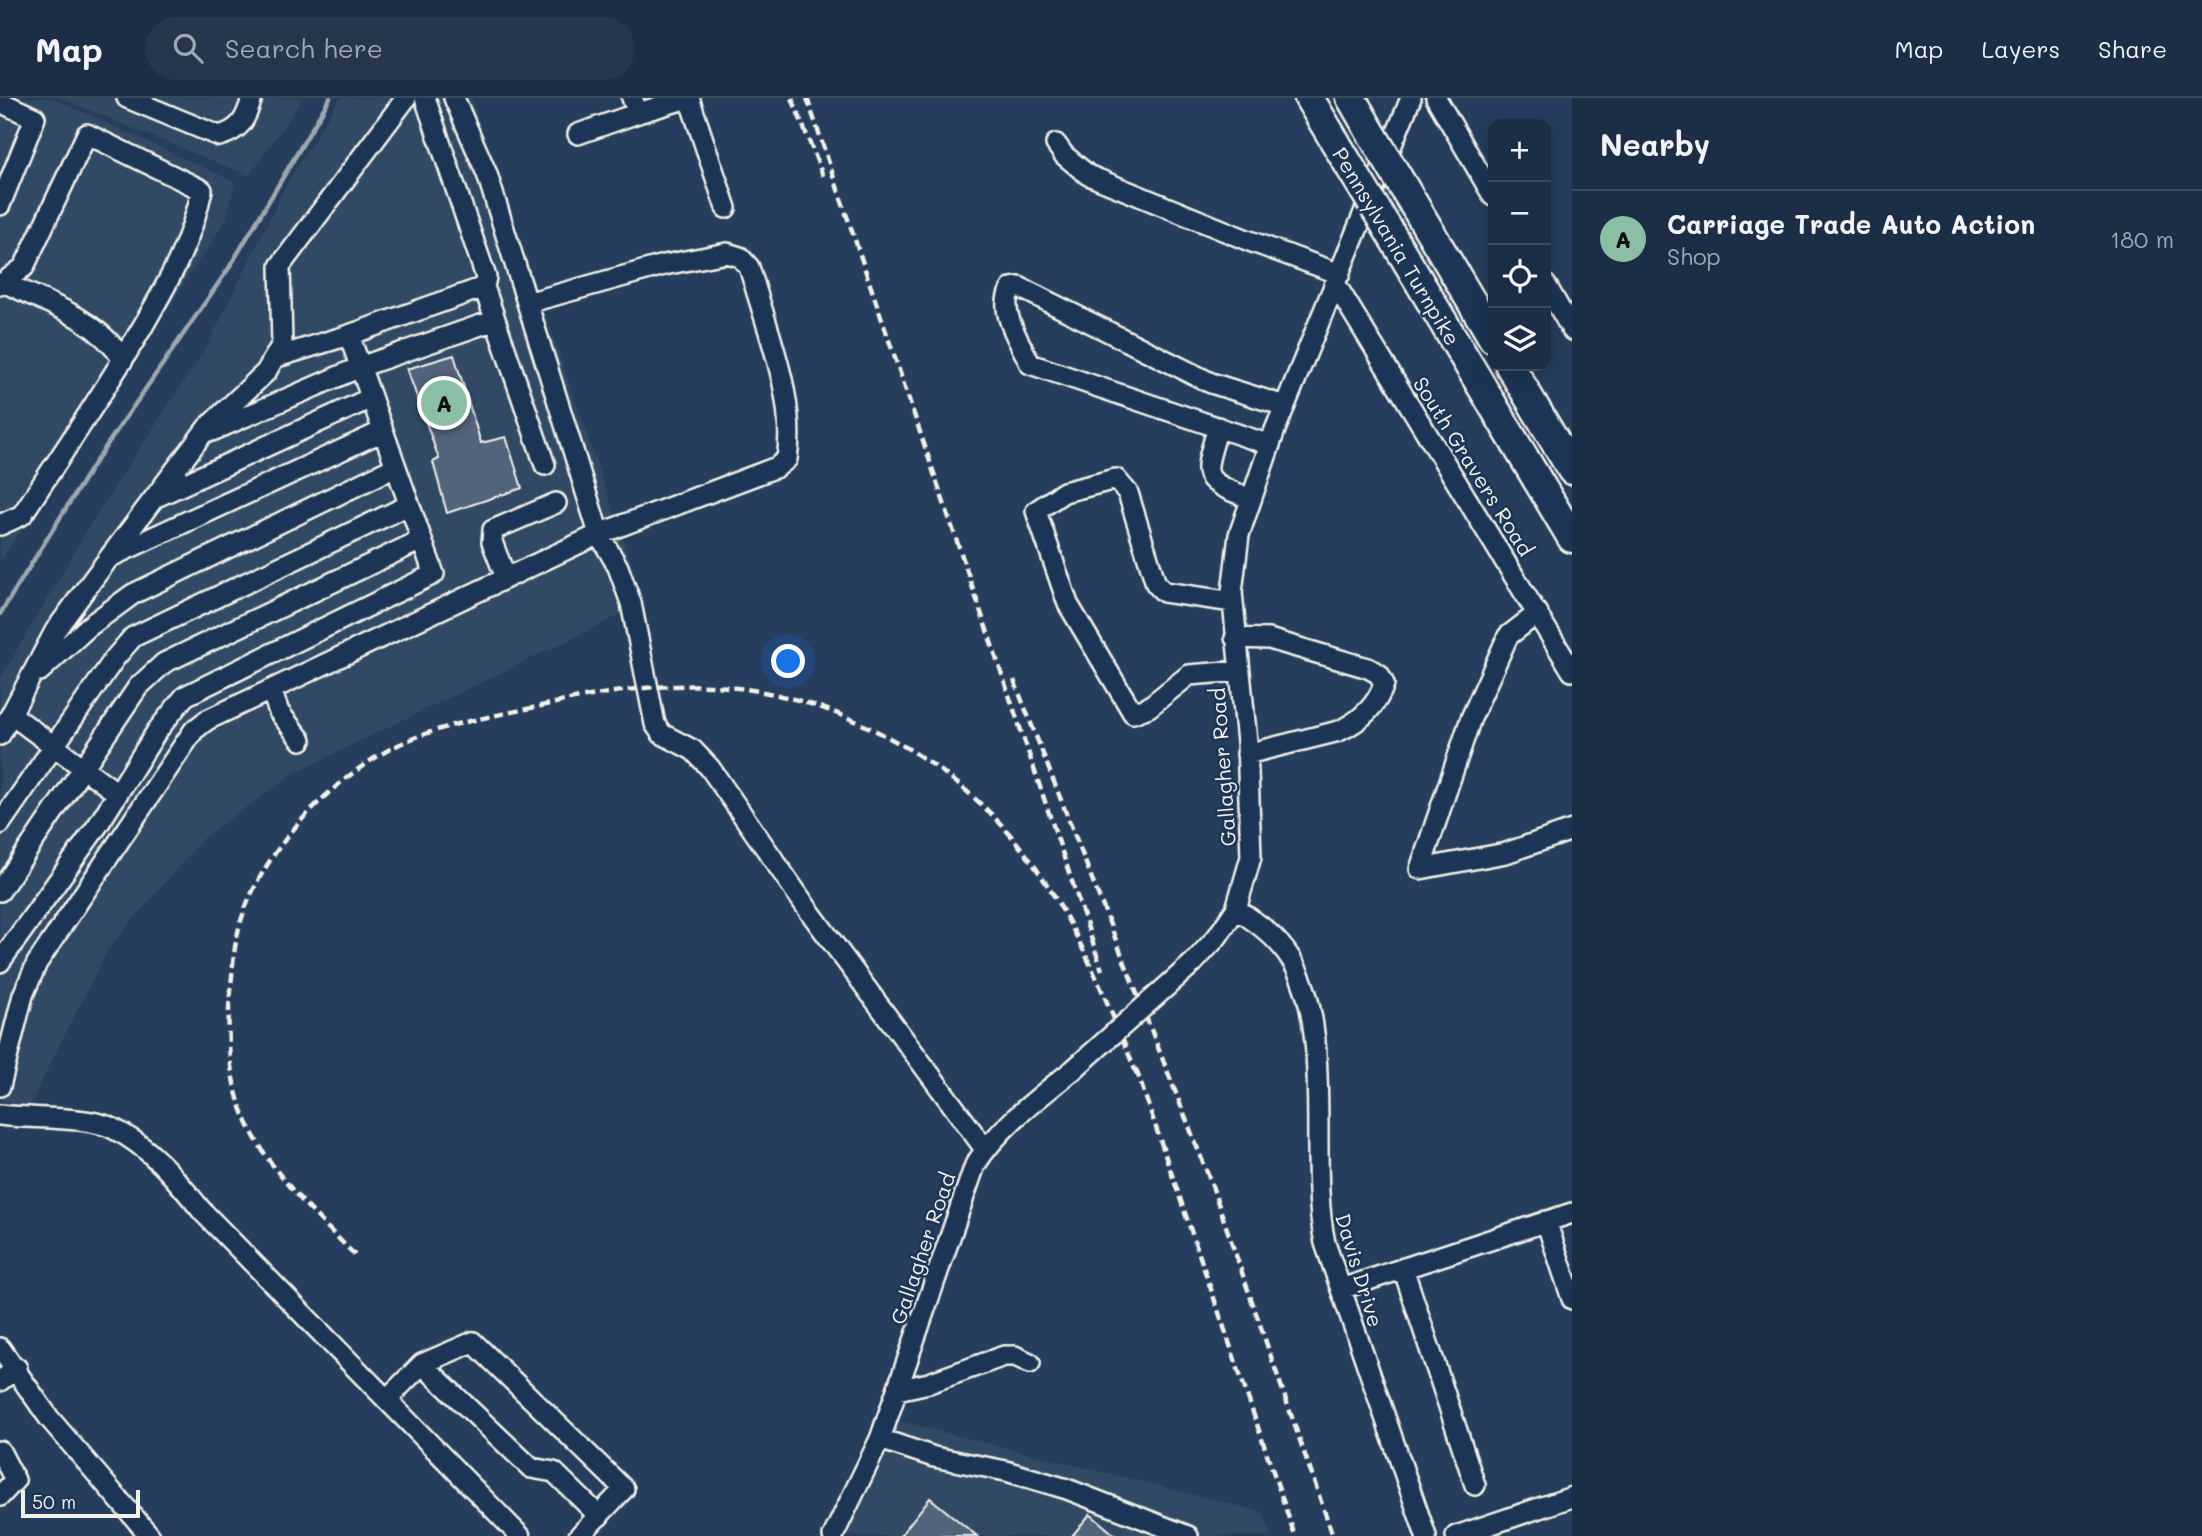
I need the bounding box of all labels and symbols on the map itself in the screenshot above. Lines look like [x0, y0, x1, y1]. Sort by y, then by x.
street label: Pennsylvania Turnpike [1327, 142, 1467, 350]
street label: South Gravers Road [1408, 371, 1540, 561]
pin: A [421, 377, 467, 429]
your location [771, 644, 805, 678]
street label: Gallagher Road [1203, 687, 1241, 847]
street label: Gallagher Road [883, 1168, 961, 1328]
street label: Davis Drive [1330, 1210, 1390, 1330]
scale bar [21, 1487, 140, 1519]

